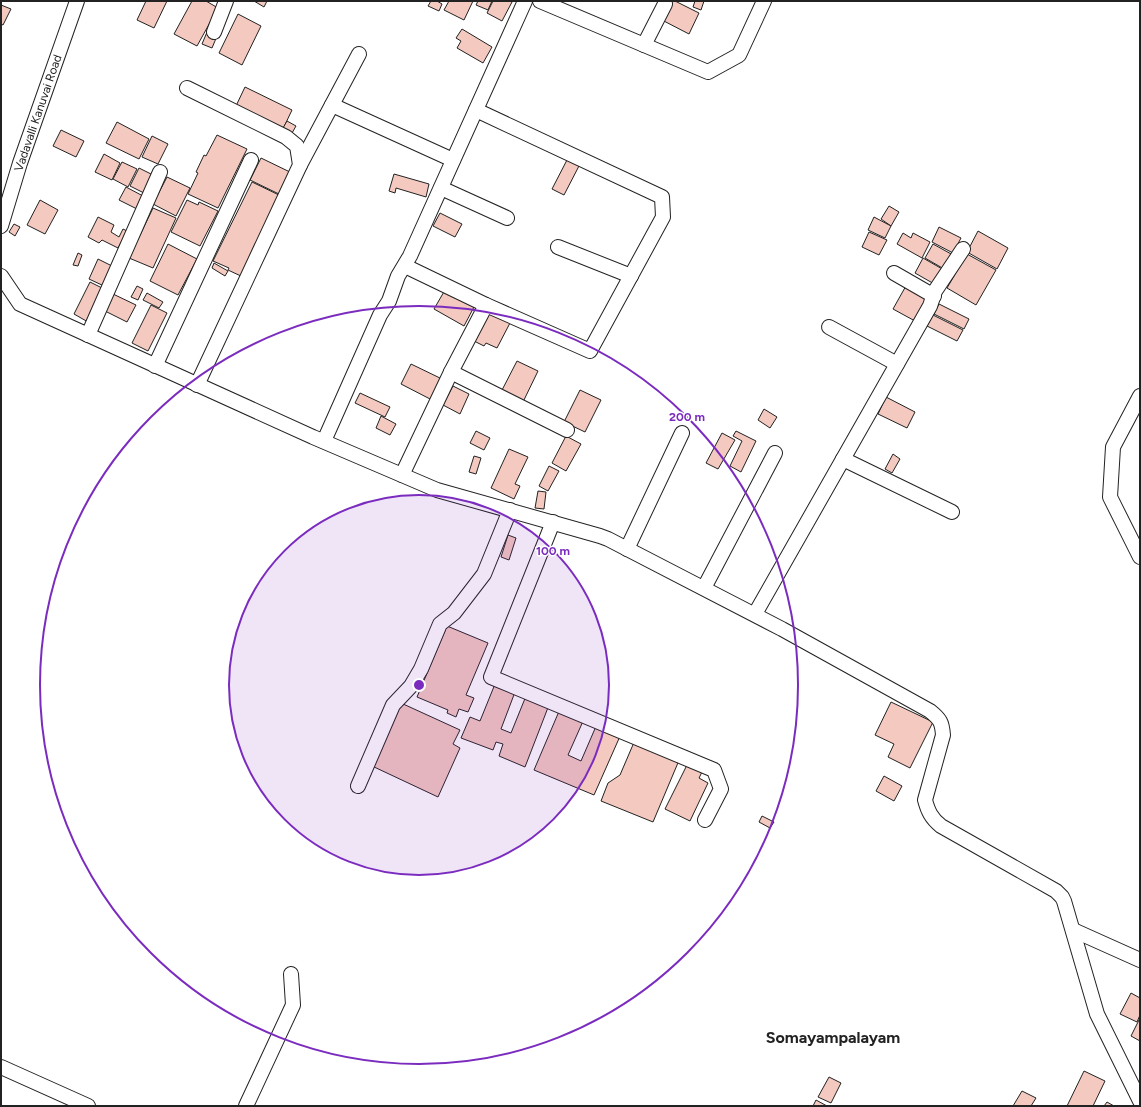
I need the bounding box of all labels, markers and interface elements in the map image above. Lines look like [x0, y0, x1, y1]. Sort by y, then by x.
street label: Vadavalli Kanuvai Road [11, 53, 65, 173]
text: 200 m [669, 410, 705, 424]
text: 100 m [536, 544, 570, 558]
centre of rings [412, 678, 426, 692]
district label: Somayampalayam [766, 1028, 900, 1047]

